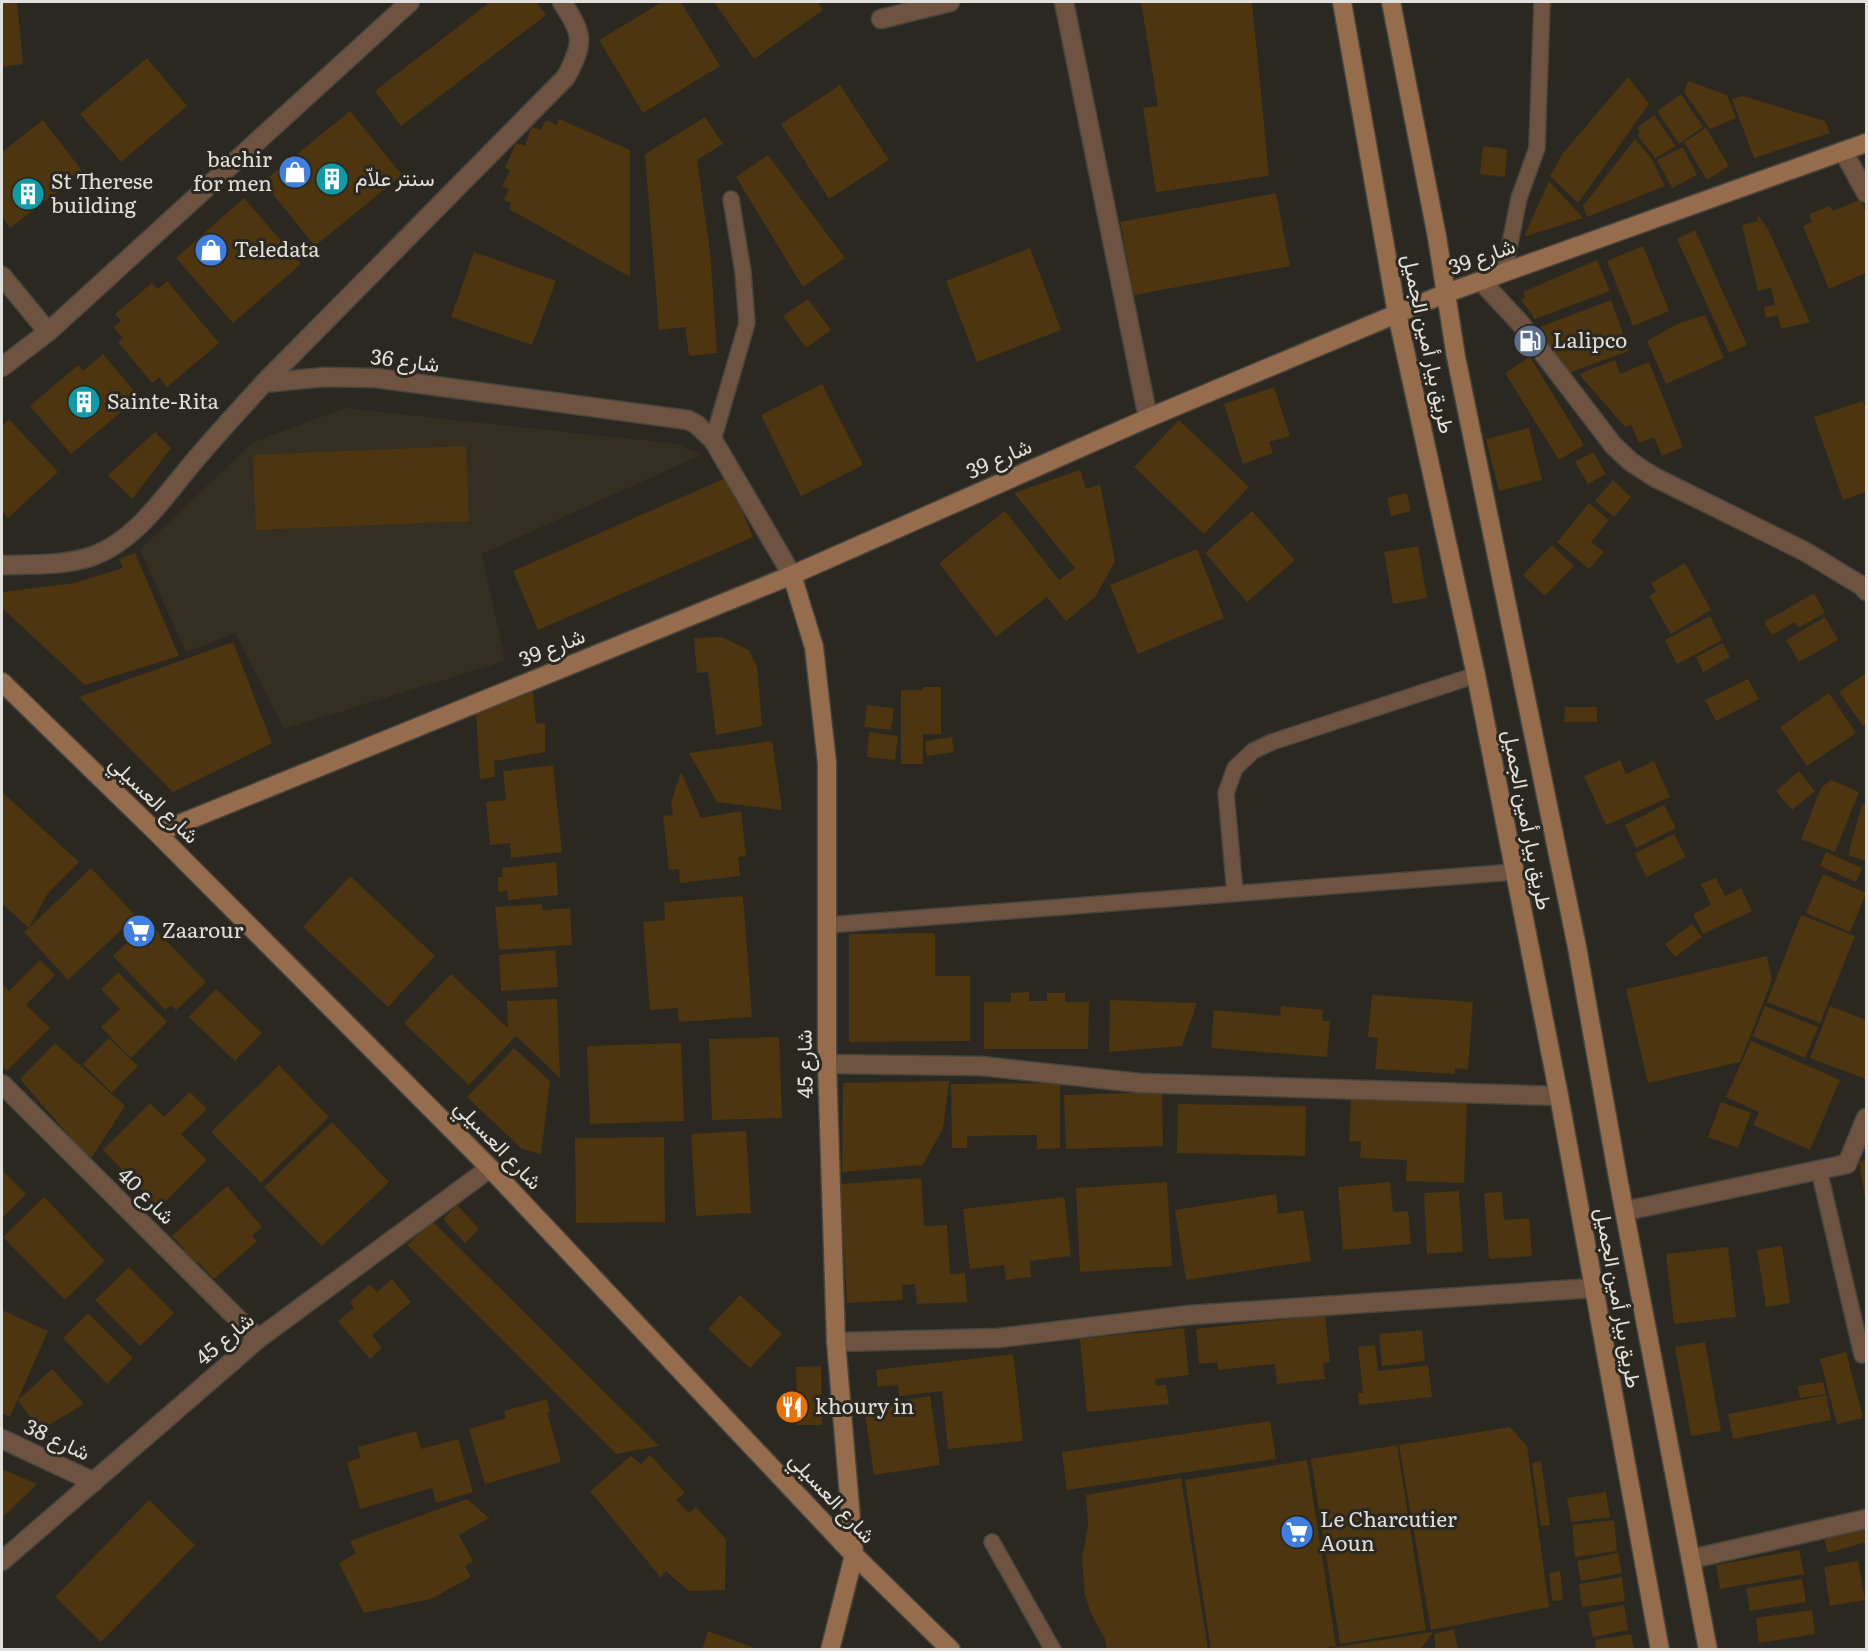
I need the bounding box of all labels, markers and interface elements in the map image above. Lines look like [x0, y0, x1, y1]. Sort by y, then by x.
place label: bachir for men [193, 142, 272, 197]
shop icon: bachir for men [277, 154, 313, 190]
building icon: سنتر علاّم [314, 161, 350, 197]
place label: سنتر علاّم [355, 161, 435, 193]
place label: St Therese building [51, 164, 153, 219]
building icon: St Therese building [10, 176, 46, 212]
street label: شارع 39 [1444, 228, 1519, 282]
shop icon: Teledata [193, 232, 229, 268]
place label: Teledata [234, 232, 320, 263]
street label: طريق بيار أمين الجميل [1396, 251, 1465, 436]
fuel station icon: Lalipco [1512, 323, 1548, 359]
place label: Lalipco [1553, 323, 1627, 354]
street label: شارع 36 [369, 339, 441, 379]
building icon: Sainte-Rita [66, 384, 102, 420]
place label: Sainte-Rita [107, 384, 220, 415]
street label: شارع 39 [960, 429, 1036, 486]
street label: شارع 39 [513, 618, 589, 674]
street label: طريق بيار أمين الجميل [1497, 727, 1562, 912]
street label: شارع العسيلي [101, 747, 208, 852]
supermarket icon: Zaarour [121, 913, 157, 949]
place label: Zaarour [162, 913, 243, 944]
street label: شارع 45 [786, 1029, 820, 1099]
street label: شارع العسيلي [446, 1091, 551, 1198]
street label: شارع 40 [111, 1158, 184, 1231]
street label: طريق بيار أمين الجميل [1589, 1205, 1652, 1390]
street label: شارع 45 [187, 1303, 260, 1372]
restaurant icon: khoury in [774, 1389, 810, 1425]
place label: khoury in [815, 1389, 914, 1420]
street label: شارع 38 [20, 1409, 96, 1467]
street label: شارع العسيلي [780, 1444, 884, 1552]
place label: Le Charcutier Aoun [1320, 1502, 1457, 1557]
supermarket icon: Le Charcutier Aoun [1279, 1514, 1315, 1550]

